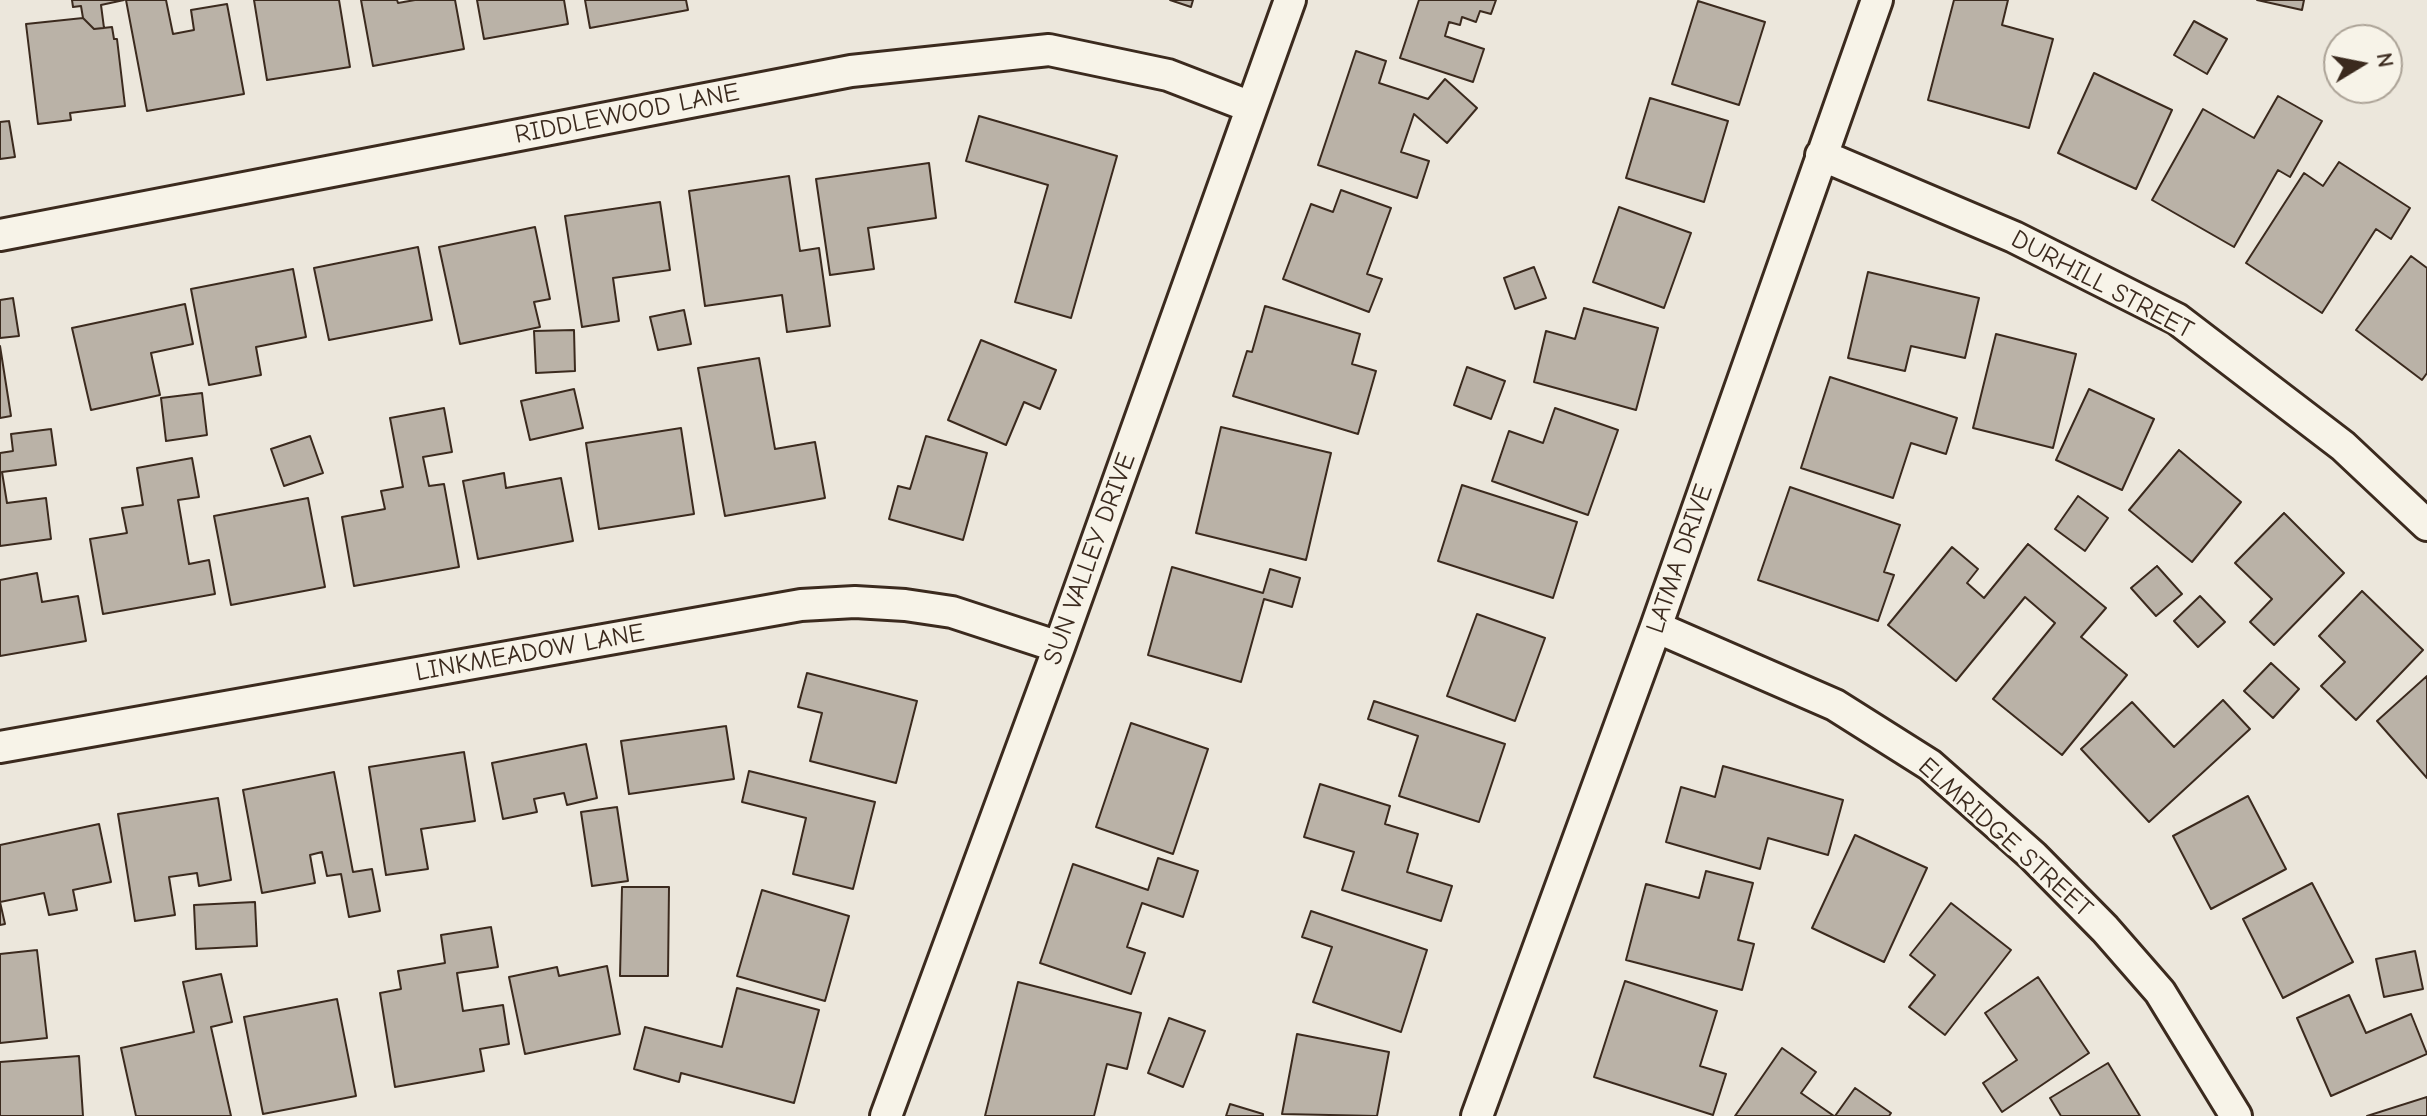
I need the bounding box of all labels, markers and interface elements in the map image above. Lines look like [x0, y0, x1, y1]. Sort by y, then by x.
north arrow [2323, 24, 2403, 104]
text: N [2371, 51, 2399, 70]
street label: RIDDLEWOOD LANE [512, 77, 742, 151]
street label: DURHILL STREET [2006, 224, 2198, 346]
street label: SUN VALLEY DRIVE [1037, 449, 1143, 669]
street label: LATMA DRIVE [1640, 480, 1720, 638]
street label: LINKMEADOW LANE [413, 617, 647, 689]
street label: ELMRIDGE STREET [1911, 752, 2099, 924]

